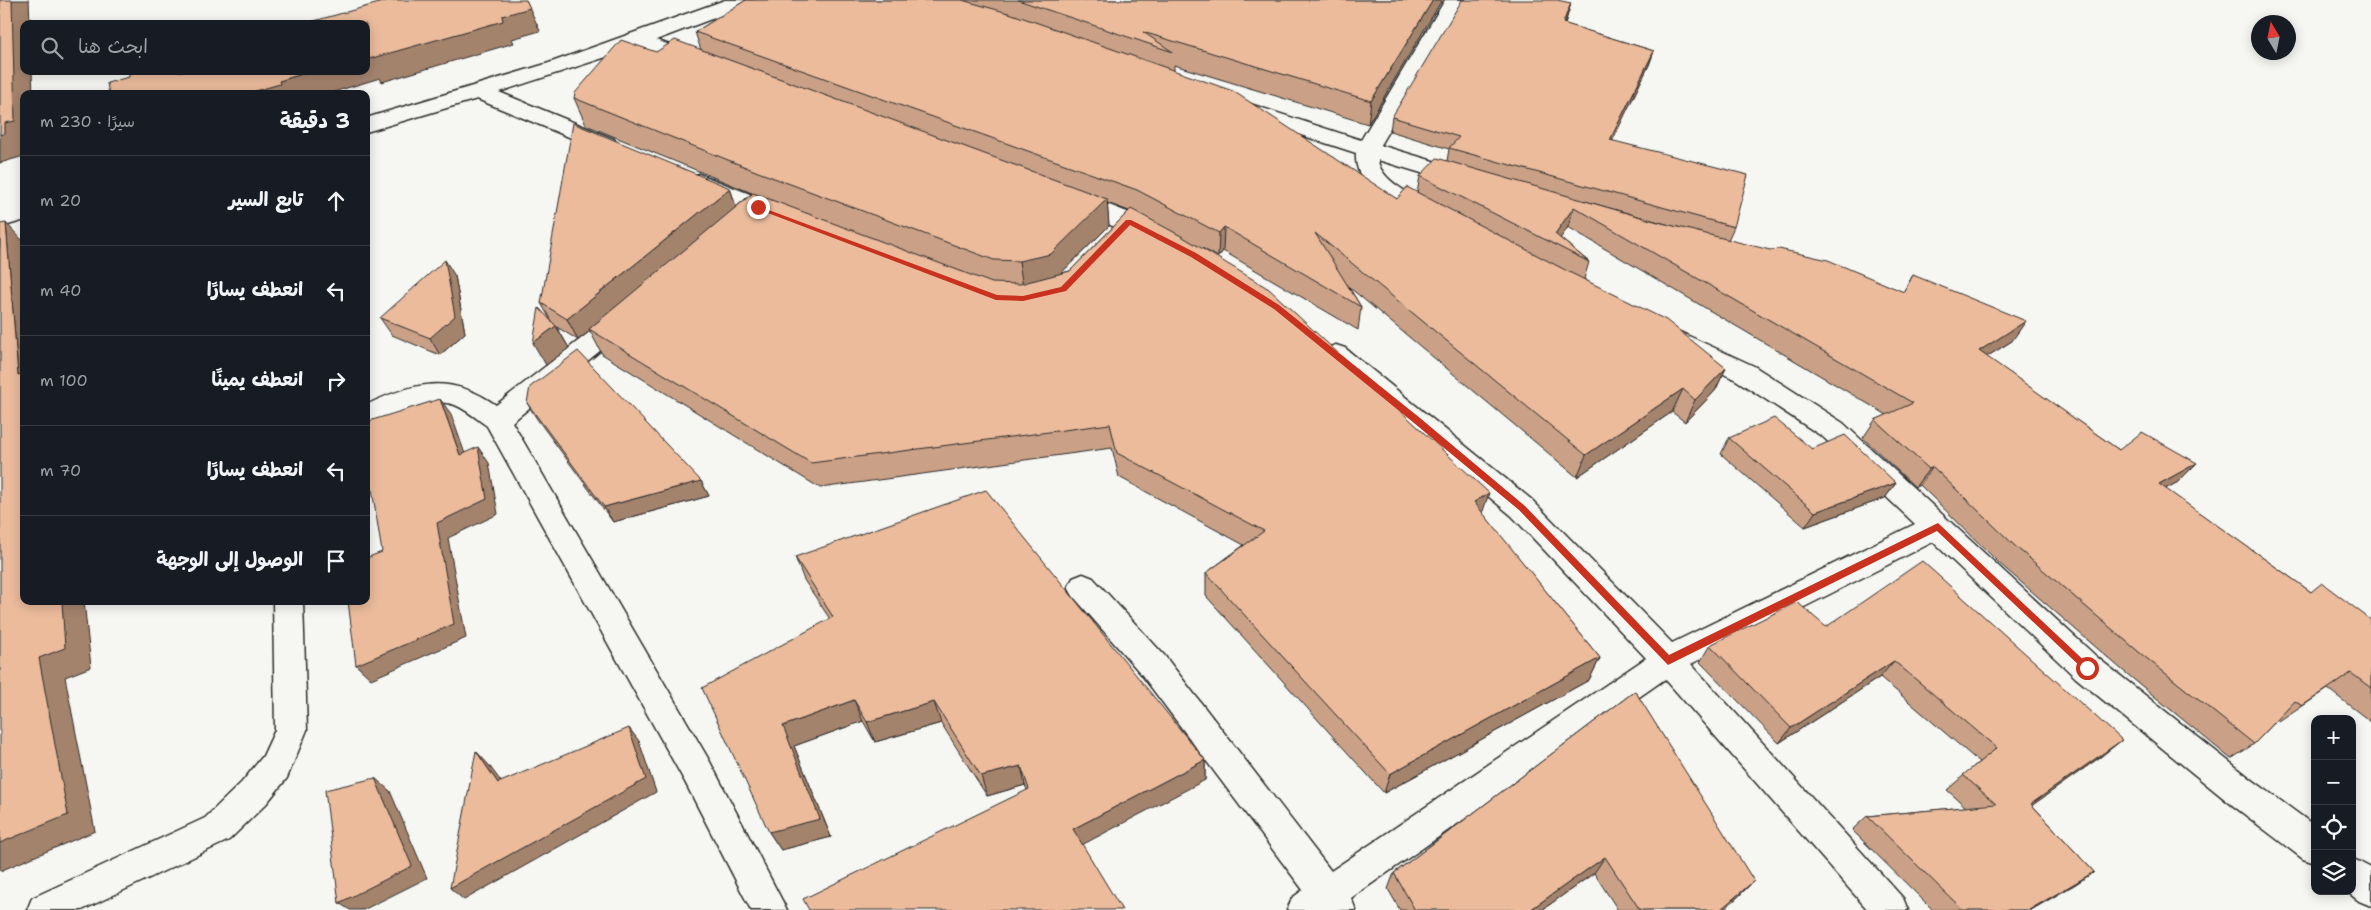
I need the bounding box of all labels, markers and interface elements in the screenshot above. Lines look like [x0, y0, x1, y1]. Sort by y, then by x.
north arrow [2251, 15, 2296, 60]
search box [20, 20, 370, 75]
icon: search [38, 34, 66, 62]
text: ابحث هنا [78, 34, 148, 59]
text: 3 دقيقة [280, 107, 350, 135]
text: سيرًا · 230 m [40, 111, 135, 132]
text: تابع السير [229, 187, 303, 212]
icon: ahead [322, 187, 350, 215]
text: 20 m [40, 190, 81, 211]
route end [747, 196, 770, 219]
text: انعطف يسارًا [207, 277, 303, 302]
icon: left [322, 277, 350, 305]
text: 40 m [40, 280, 82, 301]
text: انعطف يمينًا [212, 367, 303, 392]
icon: right [322, 367, 350, 395]
text: 100 m [40, 370, 88, 391]
text: انعطف يسارًا [207, 457, 303, 482]
icon: left [322, 457, 350, 485]
text: 70 m [40, 460, 81, 481]
text: الوصول إلى الوجهة [156, 547, 303, 572]
icon: arrive [322, 547, 350, 575]
route start [2076, 657, 2099, 680]
map controls [2311, 715, 2356, 895]
button: + [2311, 715, 2356, 760]
button: − [2311, 760, 2356, 805]
button: locate [2311, 805, 2356, 850]
button: layers [2311, 850, 2356, 895]

